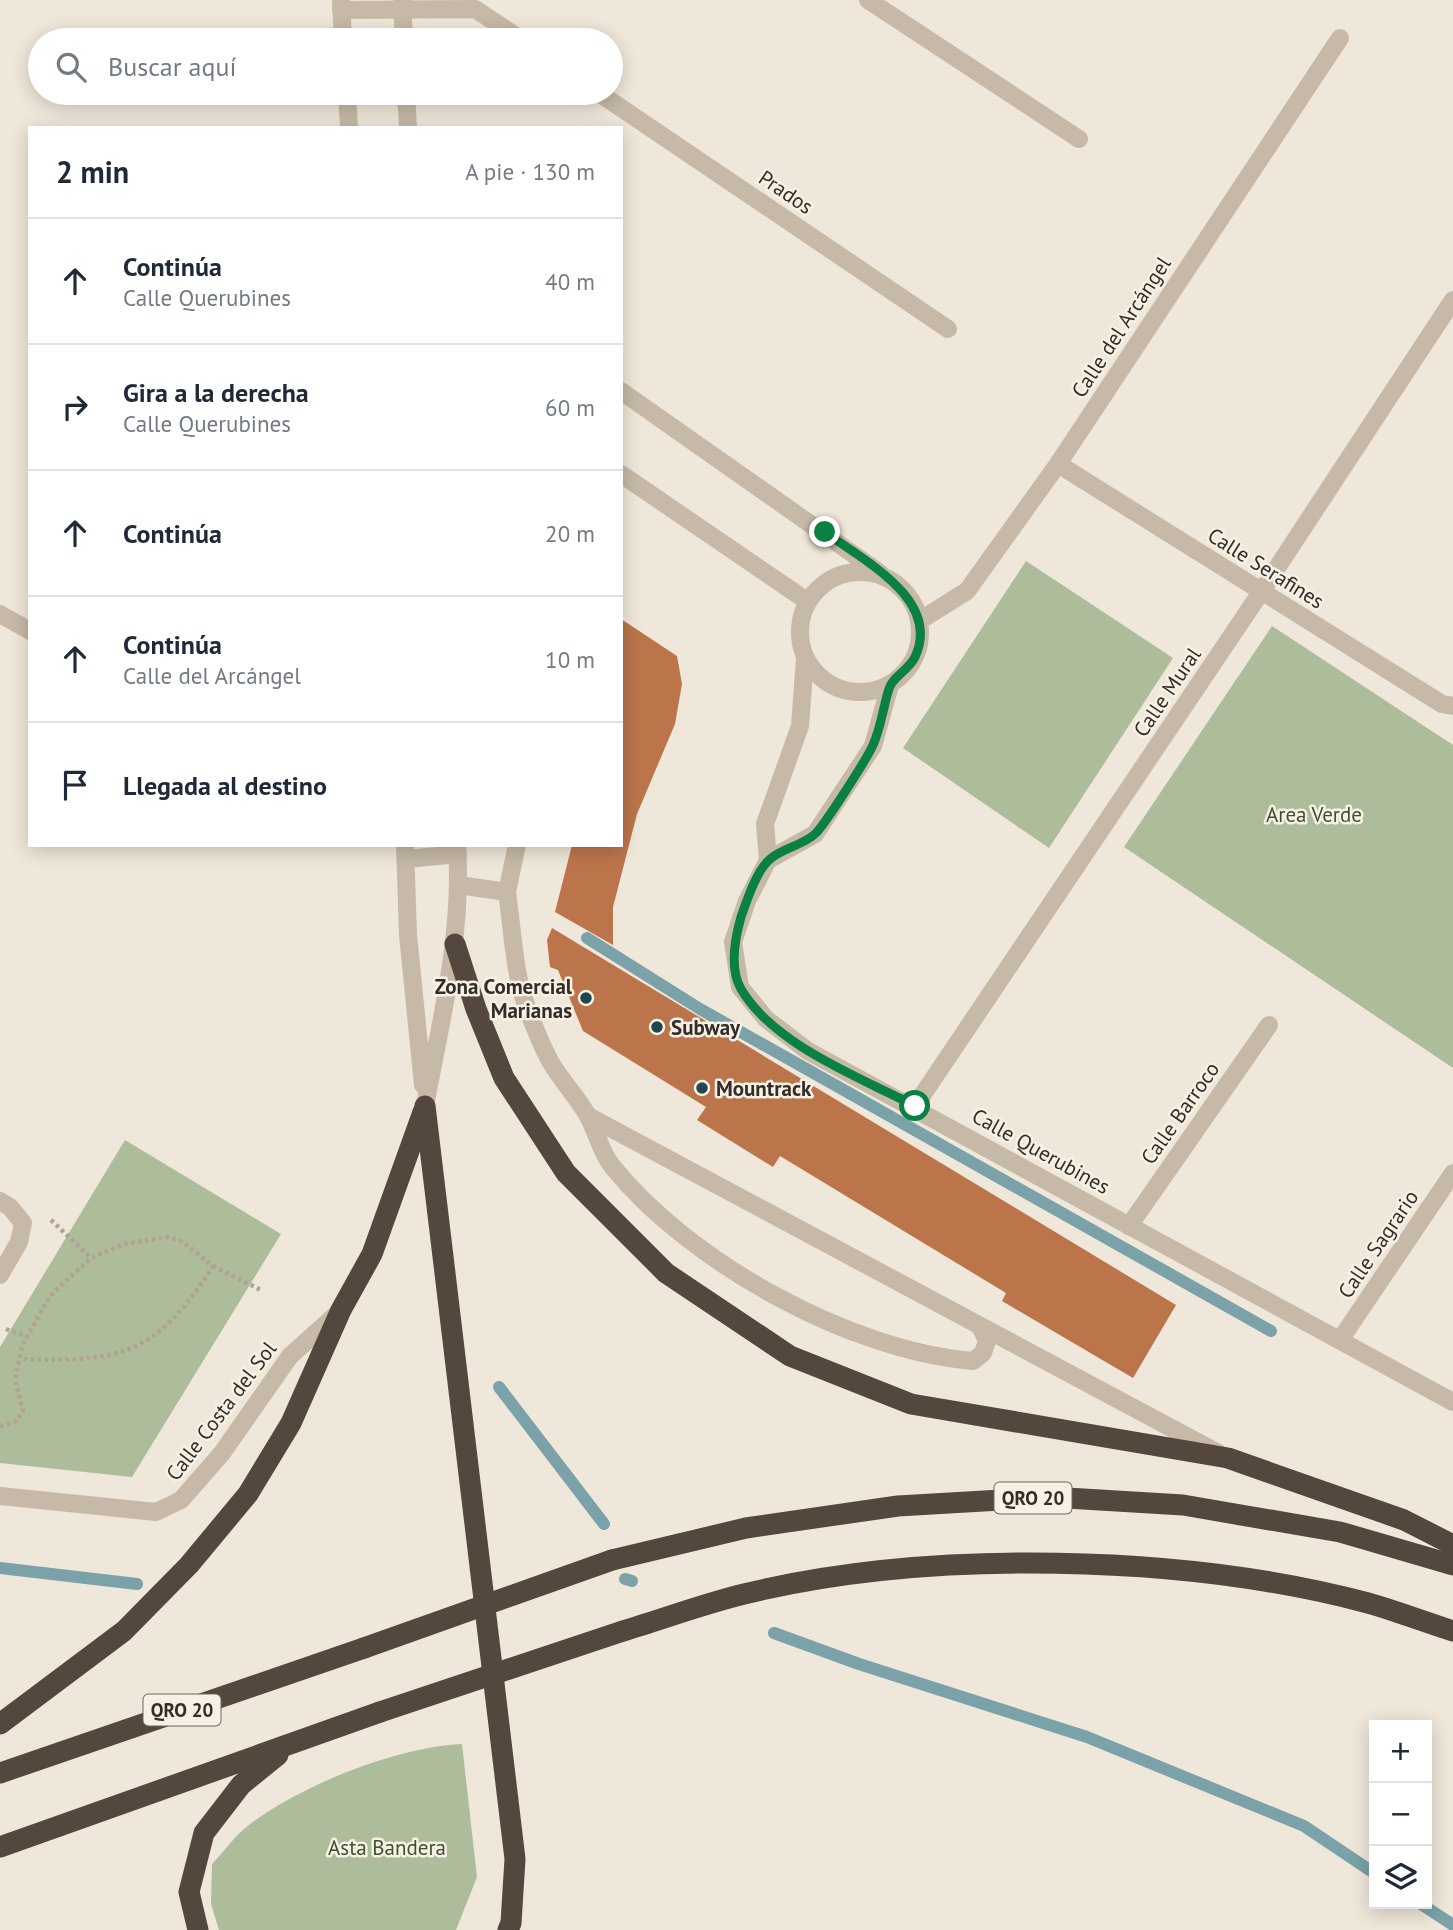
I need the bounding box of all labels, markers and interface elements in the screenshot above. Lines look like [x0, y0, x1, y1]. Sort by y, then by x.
search box [28, 28, 623, 105]
icon: search [52, 48, 90, 86]
text: Buscar aquí [108, 50, 236, 83]
text: 2 min [56, 152, 129, 191]
text: A pie · 130 m [465, 157, 595, 186]
street label: Prados [754, 164, 818, 220]
text: Continúa [123, 250, 222, 283]
street label: Calle del Arcángel [1065, 252, 1177, 402]
icon: ahead [56, 262, 94, 300]
text: 40 m [545, 267, 595, 296]
text: Calle Querubines [123, 283, 291, 312]
text: Gira a la derecha [123, 376, 309, 409]
icon: right [56, 388, 94, 426]
text: 60 m [545, 393, 595, 422]
text: Calle Querubines [123, 409, 291, 438]
icon: ahead [56, 514, 94, 552]
route end [809, 516, 840, 547]
text: Continúa [123, 517, 222, 550]
text: 20 m [545, 519, 595, 548]
street label: Calle Serafines [1203, 521, 1329, 615]
text: Continúa [123, 628, 222, 661]
icon: ahead [56, 640, 94, 678]
street label: Calle Mural [1127, 642, 1207, 742]
text: 10 m [545, 645, 595, 674]
text: Calle del Arcángel [123, 661, 301, 690]
icon: arrive [56, 766, 94, 804]
text: Llegada al destino [123, 769, 327, 802]
park label: Area Verde [1266, 801, 1362, 828]
place label: Zona Comercial Marianas [435, 973, 573, 1024]
marker: Zona Comercial Marianas [578, 990, 594, 1006]
place label: Subway [671, 1014, 741, 1041]
marker: Subway [649, 1019, 665, 1035]
street label: Calle Barroco [1135, 1056, 1225, 1170]
place label: Mountrack [716, 1075, 812, 1102]
marker: Mountrack [694, 1080, 710, 1096]
route start [899, 1090, 930, 1121]
street label: Calle Querubines [967, 1102, 1115, 1200]
street label: Calle Sagrario [1332, 1185, 1424, 1303]
street label: Calle Costa del Sol [160, 1336, 282, 1486]
road number: QRO 20 [995, 1482, 1072, 1514]
road number: QRO 20 [144, 1694, 220, 1726]
map controls [1369, 1720, 1432, 1909]
button: + [1369, 1720, 1432, 1783]
button: − [1369, 1783, 1432, 1846]
park label: Asta Bandera [328, 1834, 446, 1861]
button: layers [1369, 1846, 1432, 1909]

